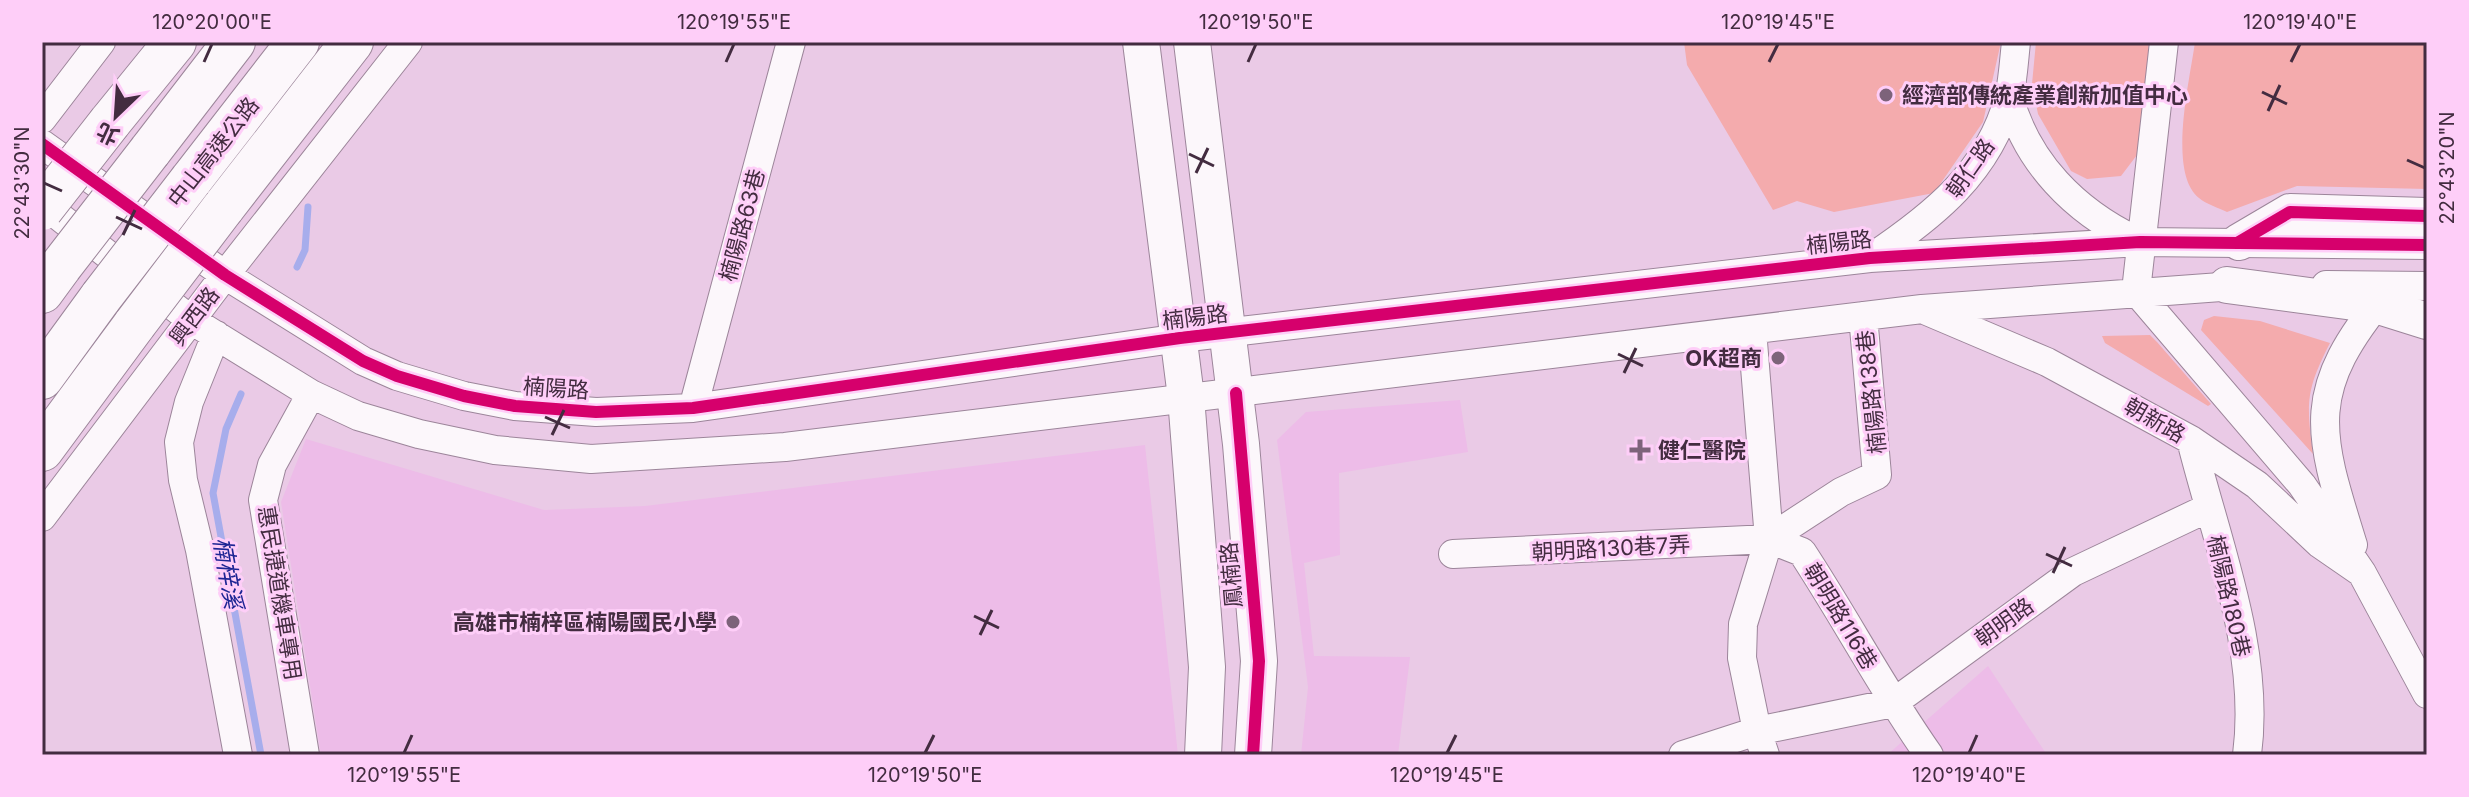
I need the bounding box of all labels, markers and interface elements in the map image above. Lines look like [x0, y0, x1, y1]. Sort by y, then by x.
text: 120°20'00"E [152, 10, 272, 34]
text: 120°19'55"E [677, 10, 791, 34]
text: 120°19'50"E [1199, 10, 1313, 34]
text: 120°19'45"E [1721, 10, 1835, 34]
text: 120°19'40"E [2243, 10, 2357, 34]
north arrow [76, 76, 156, 156]
place label: 經濟部傳統產業創新加值中心 [1902, 82, 2188, 108]
marker: 經濟部傳統產業創新加值中心 [1877, 86, 1895, 104]
street label: 中山高速公路 [162, 92, 264, 212]
text: 22°43'20"N [2435, 111, 2459, 225]
text: 北 [92, 118, 123, 151]
text: 22°43'30"N [10, 126, 34, 240]
street label: 朝仁路 [1940, 134, 2000, 202]
street label: 楠陽路63巷 [715, 166, 769, 284]
street label: 楠陽路 [1805, 226, 1873, 258]
street label: 興西路 [164, 282, 224, 350]
street label: 楠陽路 [1161, 300, 1229, 334]
street label: 楠陽路138巷 [1852, 329, 1890, 455]
place label: OK超商 [1685, 345, 1762, 371]
marker: OK超商 [1769, 349, 1787, 367]
street label: 楠陽路 [522, 373, 590, 403]
street label: 朝新路 [2120, 392, 2190, 448]
place label: 健仁醫院 [1658, 437, 1746, 463]
marker: 健仁醫院 [1629, 439, 1651, 461]
street label: 惠民捷道機車專用 [253, 504, 307, 682]
street label: 朝明路130巷7弄 [1531, 531, 1691, 565]
street label: 楠陽路180巷 [2202, 532, 2256, 660]
water label: 楠梓溪 [207, 535, 249, 614]
street label: 鳳楠路 [1215, 541, 1247, 609]
street label: 朝明路116巷 [1799, 558, 1883, 674]
street label: 朝明路 [1970, 592, 2038, 652]
place label: 高雄市楠梓區楠陽國民小學 [453, 609, 717, 635]
marker: 高雄市楠梓區楠陽國民小學 [724, 613, 742, 631]
text: 120°19'55"E [347, 763, 461, 787]
text: 120°19'50"E [868, 763, 982, 787]
text: 120°19'45"E [1390, 763, 1504, 787]
text: 120°19'40"E [1912, 763, 2026, 787]

